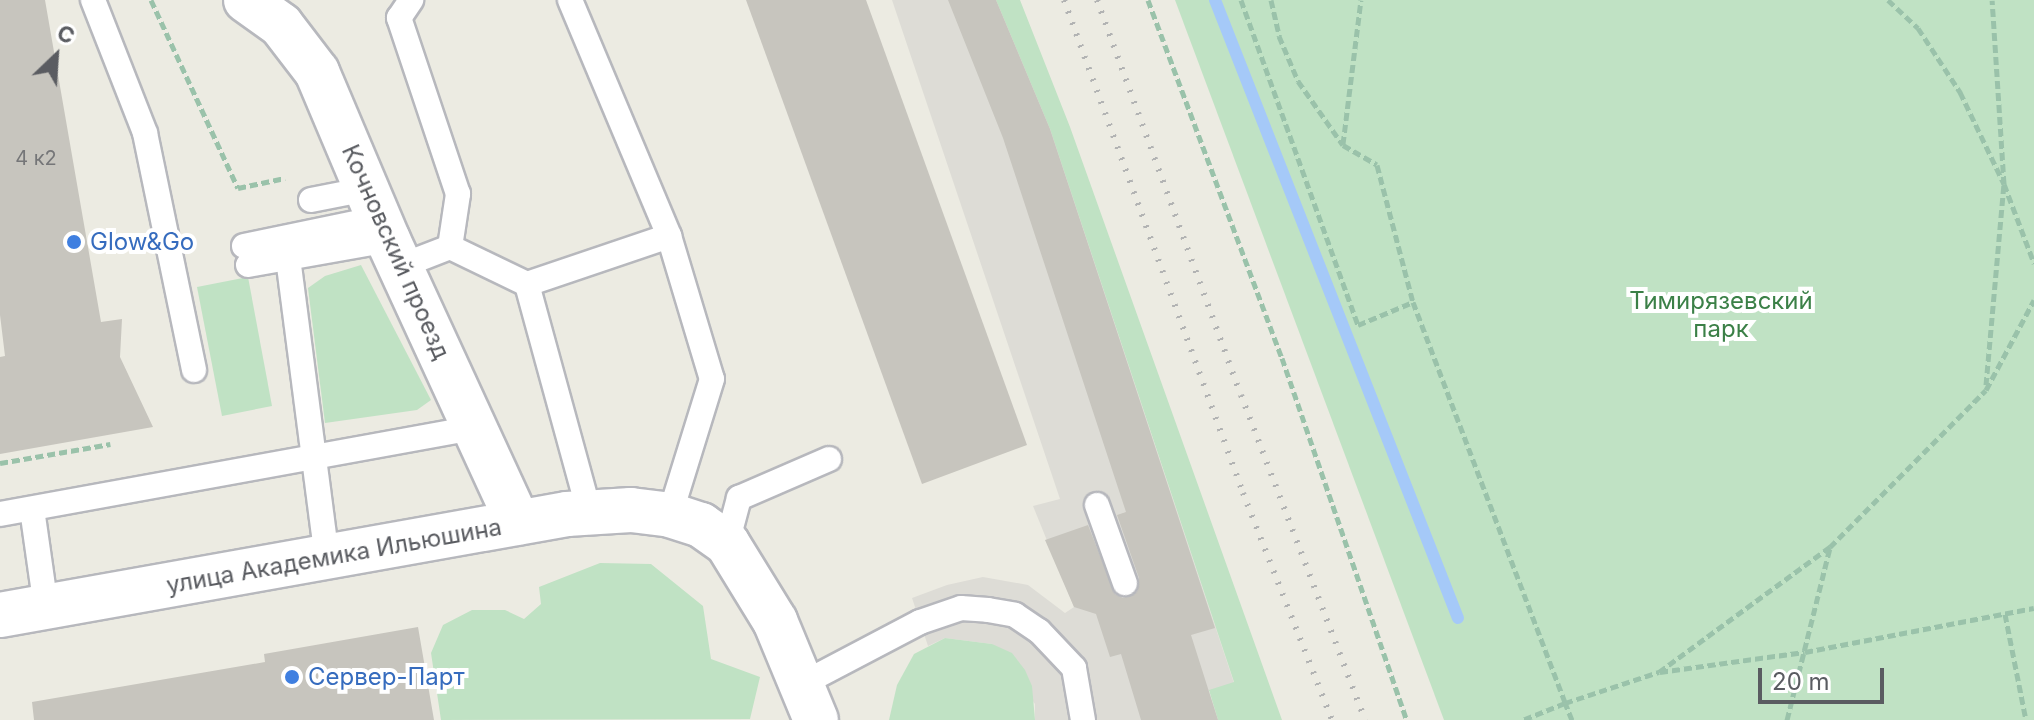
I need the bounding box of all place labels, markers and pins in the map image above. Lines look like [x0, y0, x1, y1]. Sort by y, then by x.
place label: Glow&Go [90, 228, 194, 256]
marker: Glow&Go [65, 233, 83, 251]
place label: Сервер-Парт [308, 663, 465, 691]
marker: Сервер-Парт [283, 668, 301, 686]

